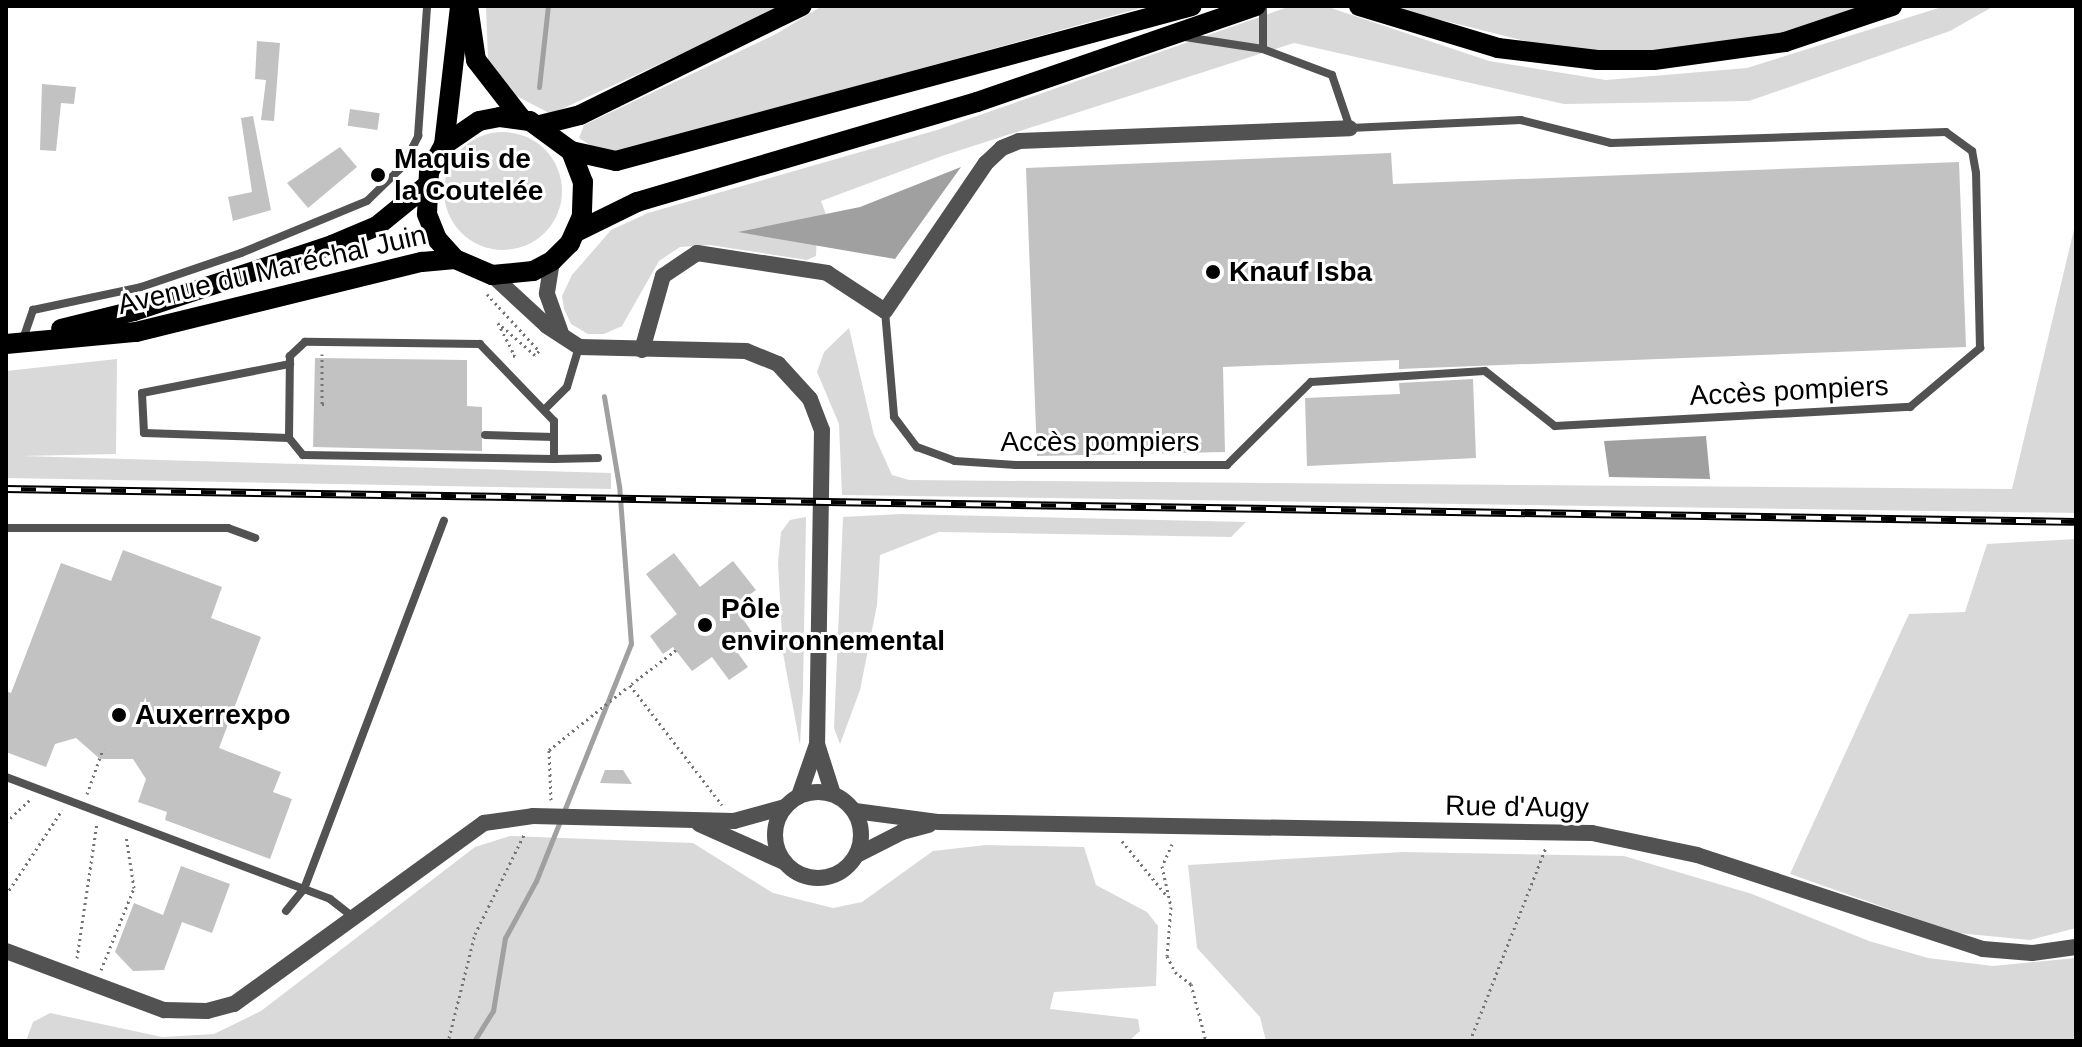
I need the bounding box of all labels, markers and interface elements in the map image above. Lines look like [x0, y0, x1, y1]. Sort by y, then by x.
place label: Maquis de la Coutelée [394, 142, 543, 208]
marker: Maquis de la Coutelée [369, 166, 387, 184]
street label: Avenue du Maréchal Juin [115, 218, 429, 322]
place label: Knauf Isba [1229, 255, 1372, 289]
marker: Knauf Isba [1204, 263, 1222, 281]
street label: Accès pompiers [1689, 369, 1889, 413]
street label: Accès pompiers [1000, 425, 1200, 459]
place label: Pôle environnemental [721, 592, 945, 658]
marker: Pôle environnemental [696, 616, 714, 634]
place label: Auxerrexpo [135, 698, 291, 732]
marker: Auxerrexpo [110, 706, 128, 724]
street label: Rue d'Augy [1445, 789, 1589, 825]

